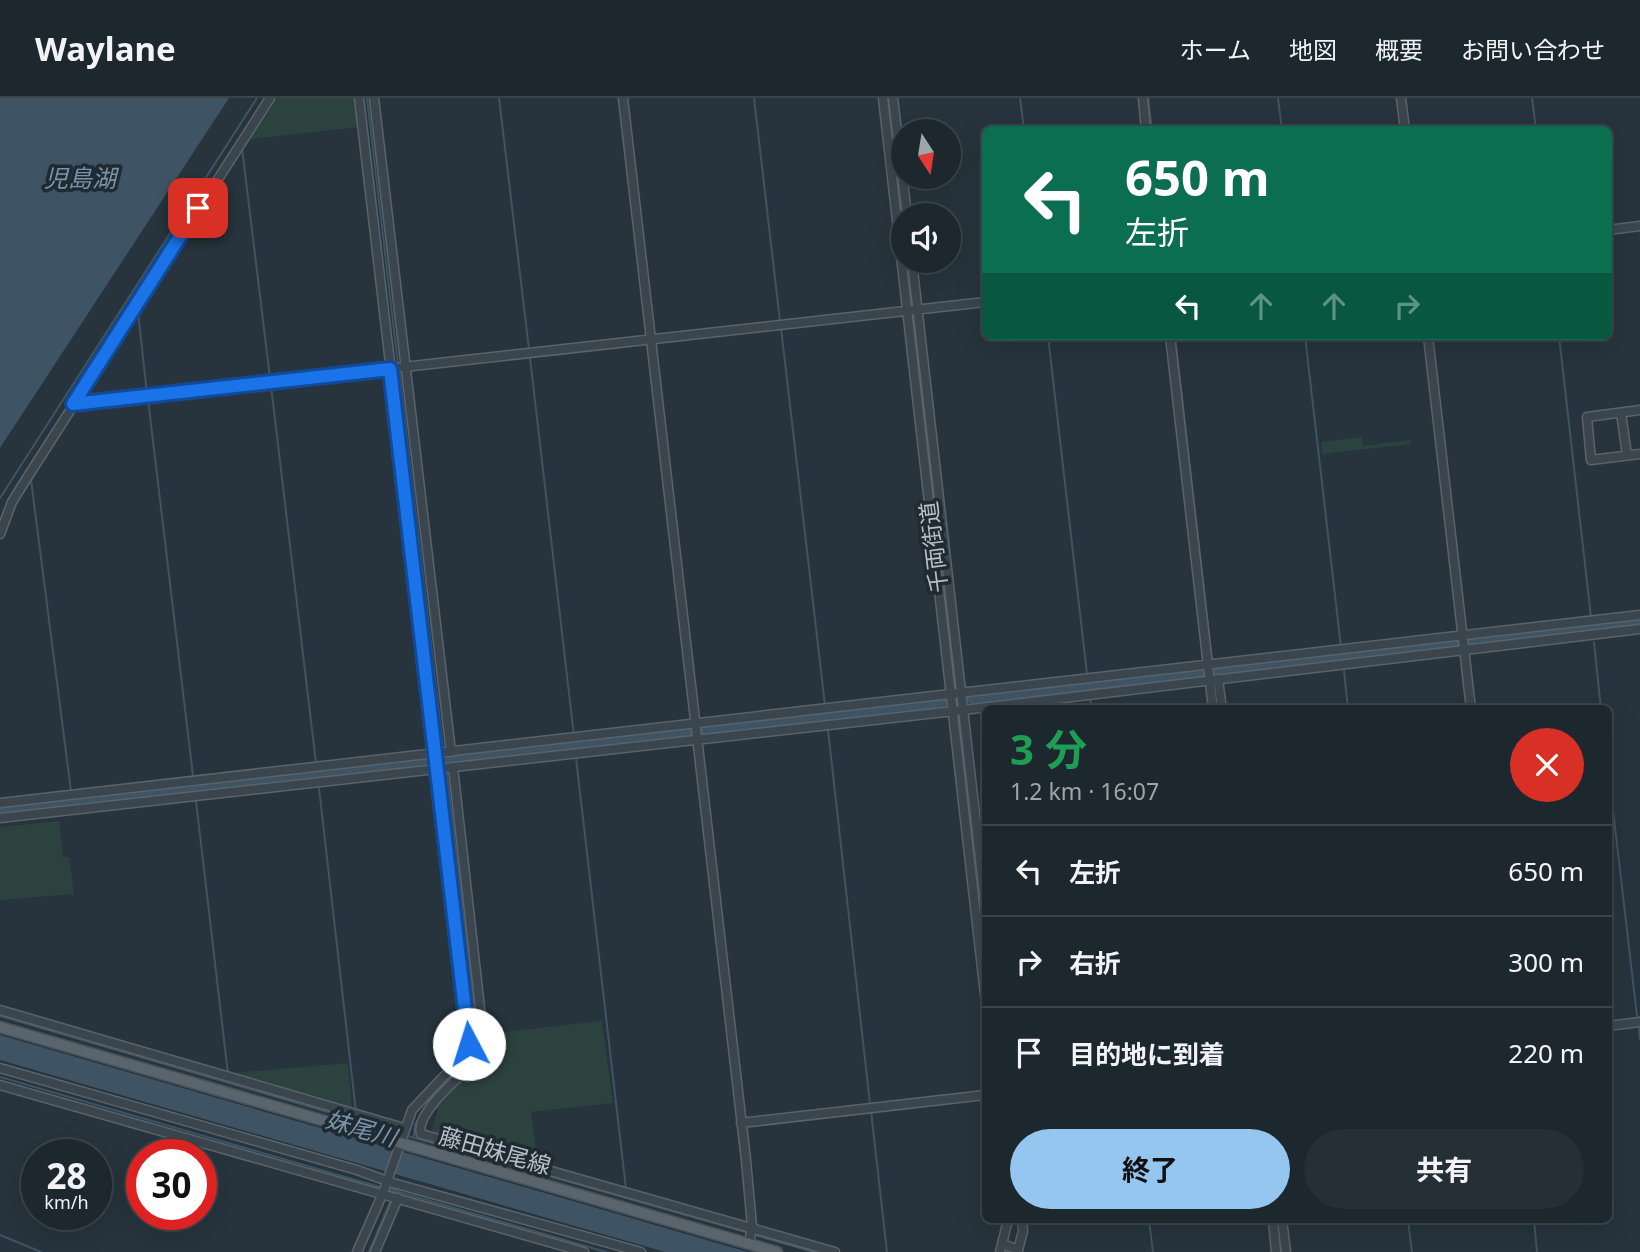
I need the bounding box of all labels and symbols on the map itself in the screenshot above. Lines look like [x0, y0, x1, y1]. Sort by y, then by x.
north arrow [891, 119, 961, 189]
water label: 児島湖 [44, 161, 120, 194]
pin [168, 178, 228, 238]
street label: 千両街道 [912, 500, 954, 595]
position arrow [432, 1007, 506, 1081]
water label: 妹尾川 [322, 1102, 403, 1154]
street label: 藤田妹尾線 [436, 1119, 555, 1181]
speed limit sign: 30 [126, 1139, 217, 1230]

